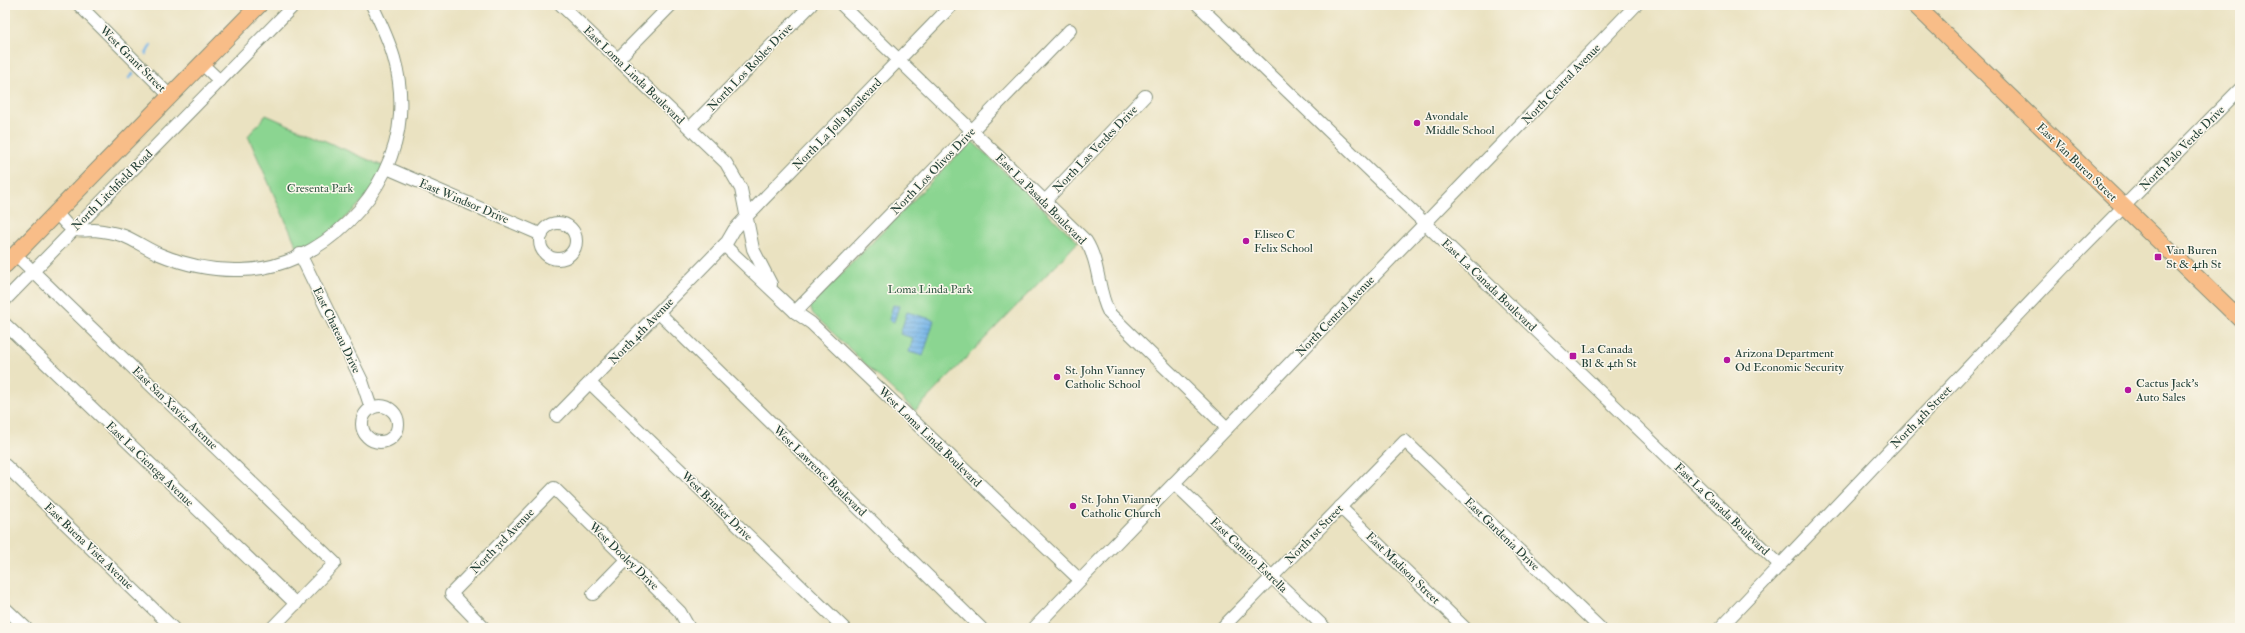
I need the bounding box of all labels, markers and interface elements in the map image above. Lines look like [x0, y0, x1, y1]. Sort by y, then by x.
street label: North Los Robles Drive [704, 20, 796, 115]
street label: West Grant Street [96, 22, 169, 96]
street label: East Loma Linda Boulevard [580, 23, 688, 128]
street label: North Central Avenue [1519, 41, 1604, 128]
street label: North La Jolla Boulevard [790, 75, 885, 173]
street label: North Las Verdes Drive [1050, 103, 1141, 196]
street label: North Palo Verde Drive [2137, 103, 2228, 194]
place label: Avondale Middle School [1424, 109, 1495, 138]
marker: Avondale Middle School [1412, 118, 1422, 128]
street label: East Van Buren Street [2033, 120, 2120, 205]
street label: North Los Olivos Drive [888, 125, 979, 218]
street label: North Litchfield Road [69, 147, 156, 234]
street label: East La Pasada Boulevard [992, 151, 1089, 248]
street label: East Windsor Drive [417, 176, 511, 227]
park label: Cresenta Park [287, 181, 354, 196]
place label: Eliseo C Felix School [1254, 227, 1313, 256]
marker: Eliseo C Felix School [1241, 236, 1251, 246]
street label: East La Canada Boulevard [1438, 236, 1539, 335]
place label: Van Buren St & 4th St [2166, 243, 2222, 272]
marker: Van Buren St & 4th St [2153, 252, 2163, 262]
street label: North Central Avenue [1293, 273, 1378, 360]
park label: Loma Linda Park [888, 282, 973, 297]
street label: East Chateau Drive [309, 285, 364, 376]
street label: North 4th Avenue [606, 295, 677, 368]
place label: La Canada Bl & 4th St [1581, 342, 1637, 371]
place label: Arizona Department Od Economic Security [1734, 346, 1844, 375]
marker: La Canada Bl & 4th St [1568, 351, 1578, 361]
marker: Arizona Department Od Economic Security [1722, 355, 1732, 365]
place label: St. John Vianney Catholic School [1065, 363, 1146, 392]
street label: East San Xavier Avenue [129, 364, 221, 453]
marker: St. John Vianney Catholic School [1052, 372, 1062, 382]
place label: Cactus Jack's Auto Sales [2135, 376, 2198, 405]
street label: West Loma Linda Boulevard [874, 383, 984, 491]
street label: North 4th Street [1888, 383, 1955, 452]
marker: Cactus Jack's Auto Sales [2123, 385, 2133, 395]
street label: East La Cienega Avenue [103, 419, 197, 510]
street label: West Lawrence Boulevard [769, 422, 869, 520]
street label: East La Canada Boulevard [1671, 460, 1772, 559]
street label: West Brinker Drive [677, 468, 755, 544]
place label: St. John Vianney Catholic Church [1081, 492, 1162, 521]
street label: East Gardenia Drive [1461, 495, 1542, 574]
street label: East Buena Vista Avenue [41, 500, 137, 593]
marker: St. John Vianney Catholic Church [1068, 501, 1078, 511]
street label: North 1st Street [1282, 501, 1347, 567]
street label: North 3rd Avenue [467, 505, 537, 577]
street label: East Camino Estrella [1207, 515, 1291, 597]
street label: West Dooley Drive [585, 519, 662, 593]
street label: East Madison Street [1362, 529, 1443, 608]

